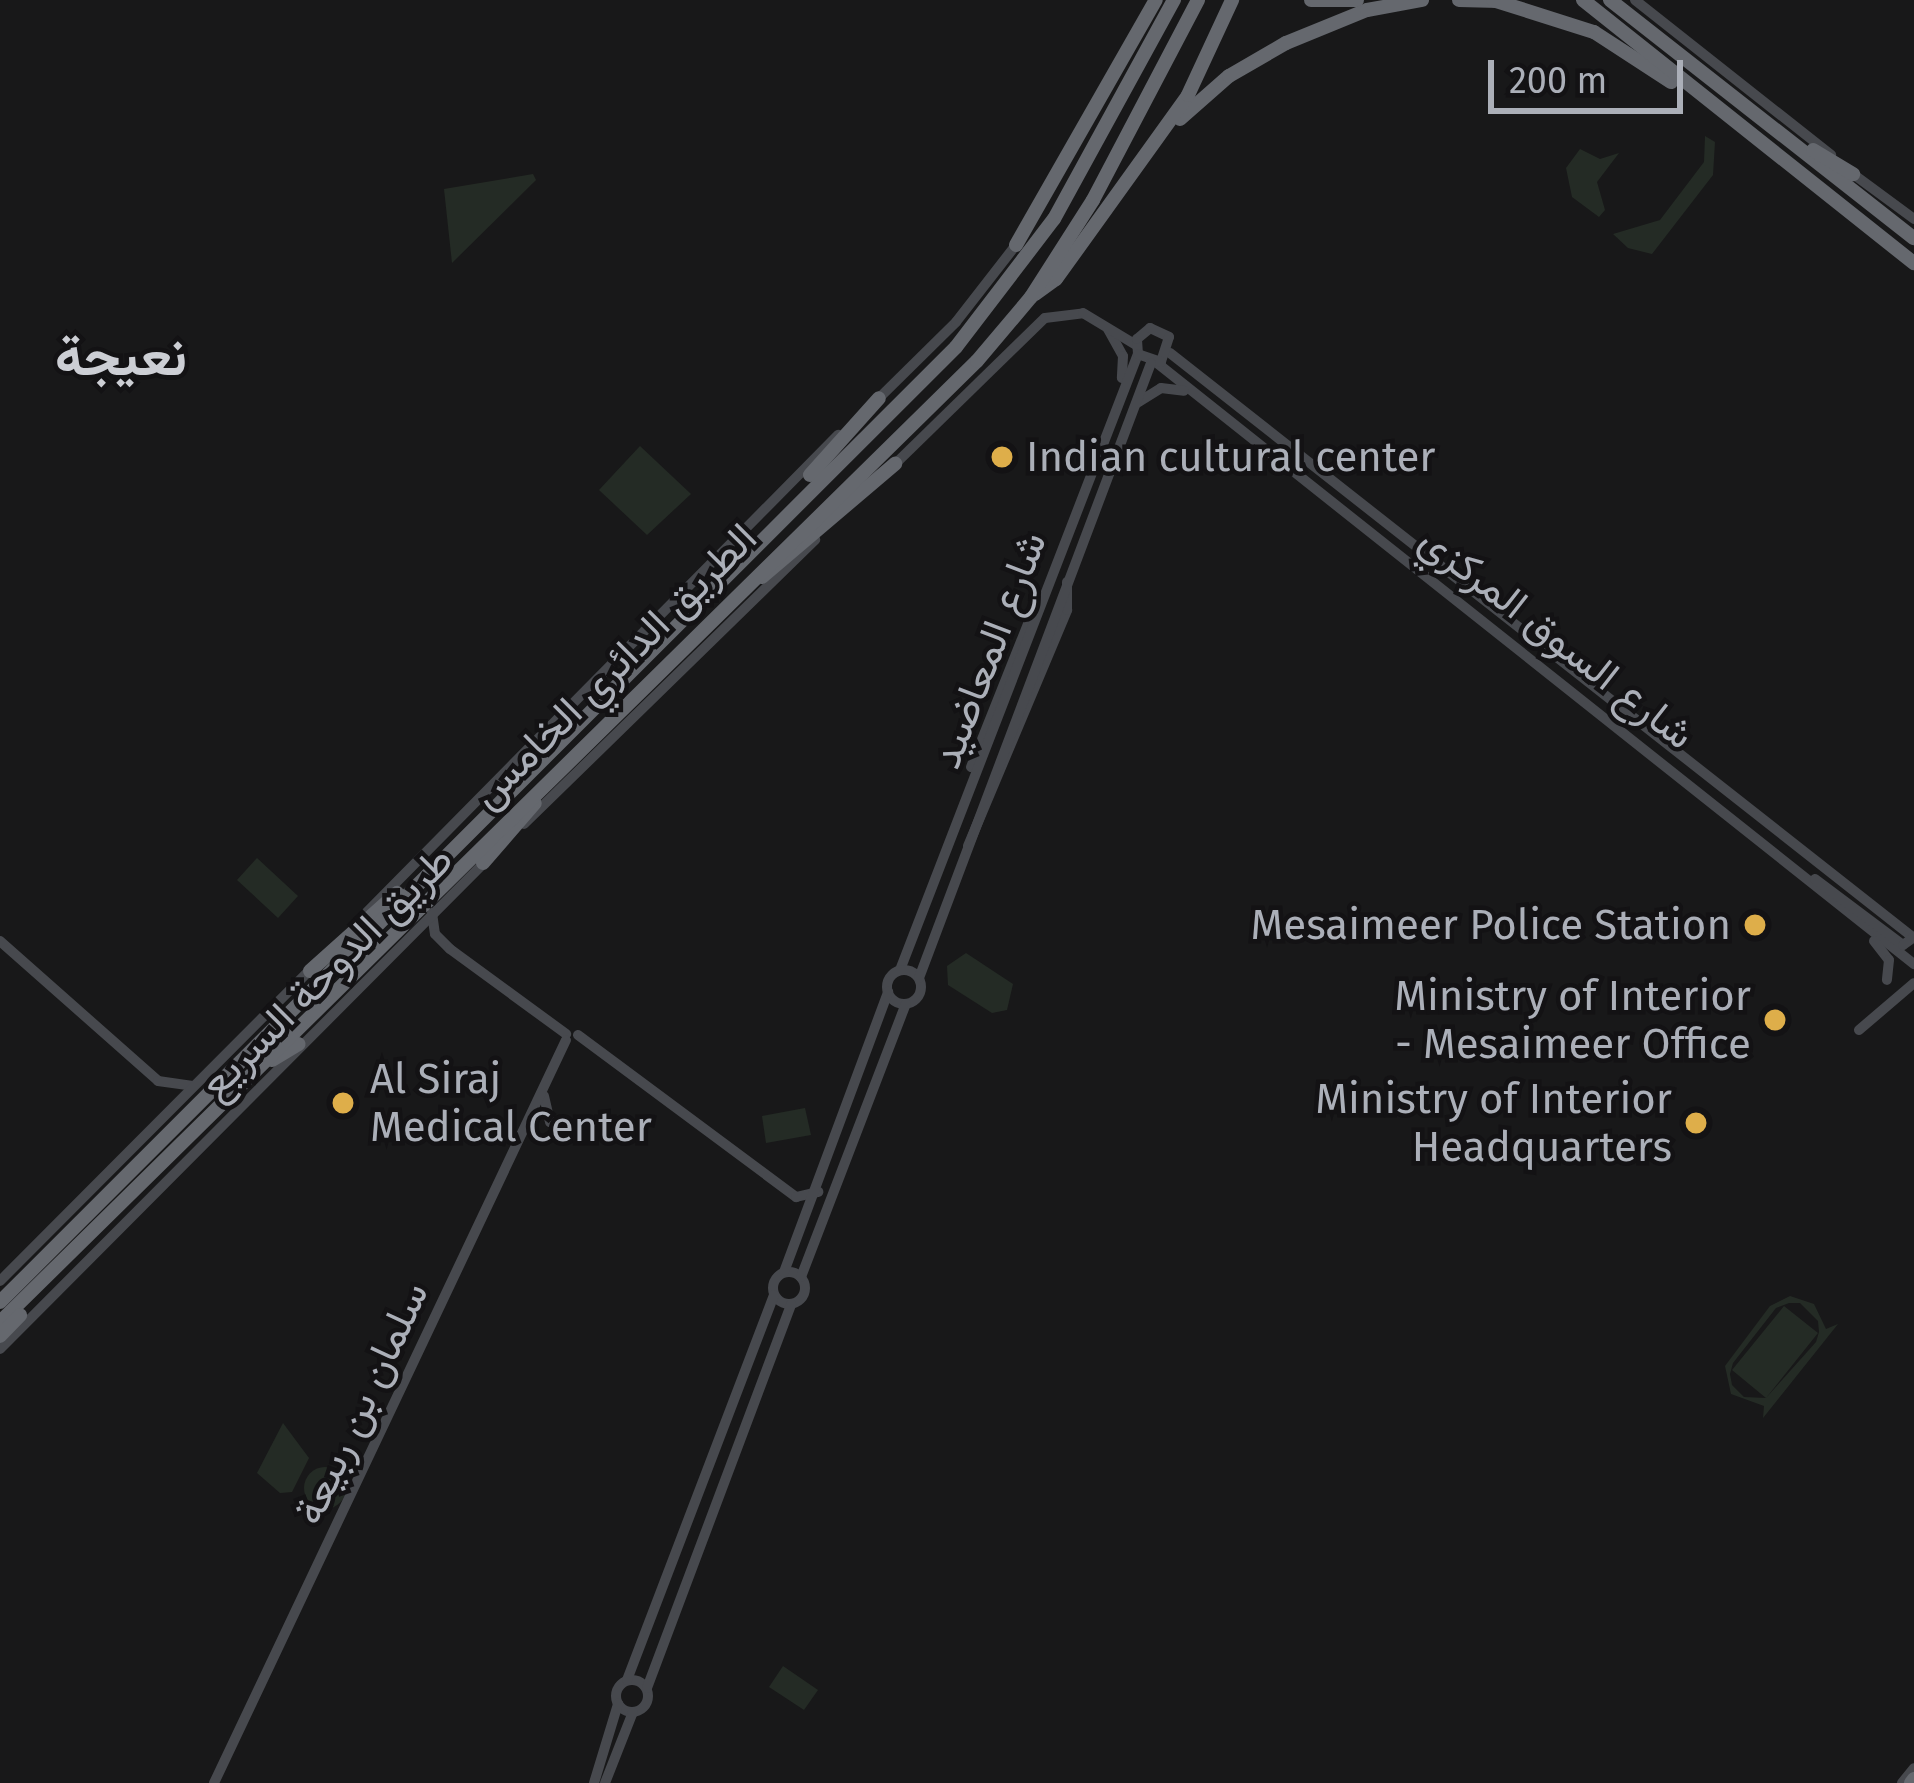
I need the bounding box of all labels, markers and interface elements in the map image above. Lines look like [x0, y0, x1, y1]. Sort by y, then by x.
scale bar [1494, 36, 1689, 110]
text: 200 m [1509, 59, 1607, 103]
district label: نعيجة [55, 325, 187, 389]
place label: Indian cultural center [1026, 432, 1436, 482]
marker: Indian cultural center [989, 444, 1015, 470]
street label: الطريق الدائري الخامس [461, 513, 767, 819]
street label: شارع السوق المركزي [1410, 514, 1704, 760]
street label: شارع المعاضيد [921, 525, 1057, 775]
street label: طريق الدوحة السريع [189, 835, 463, 1109]
place label: Mesaimeer Police Station [1251, 900, 1731, 950]
marker: Mesaimeer Police Station [1742, 912, 1768, 938]
place label: Ministry of Interior - Mesaimeer Office [1394, 971, 1751, 1070]
marker: Ministry of Interior - Mesaimeer Office [1762, 1007, 1788, 1033]
place label: Al Siraj Medical Center [370, 1054, 652, 1152]
place label: Ministry of Interior Headquarters [1315, 1074, 1672, 1172]
marker: Al Siraj Medical Center [327, 1087, 359, 1119]
marker: Ministry of Interior Headquarters [1683, 1110, 1709, 1136]
street label: سلمان بن ربيعة [283, 1274, 439, 1532]

